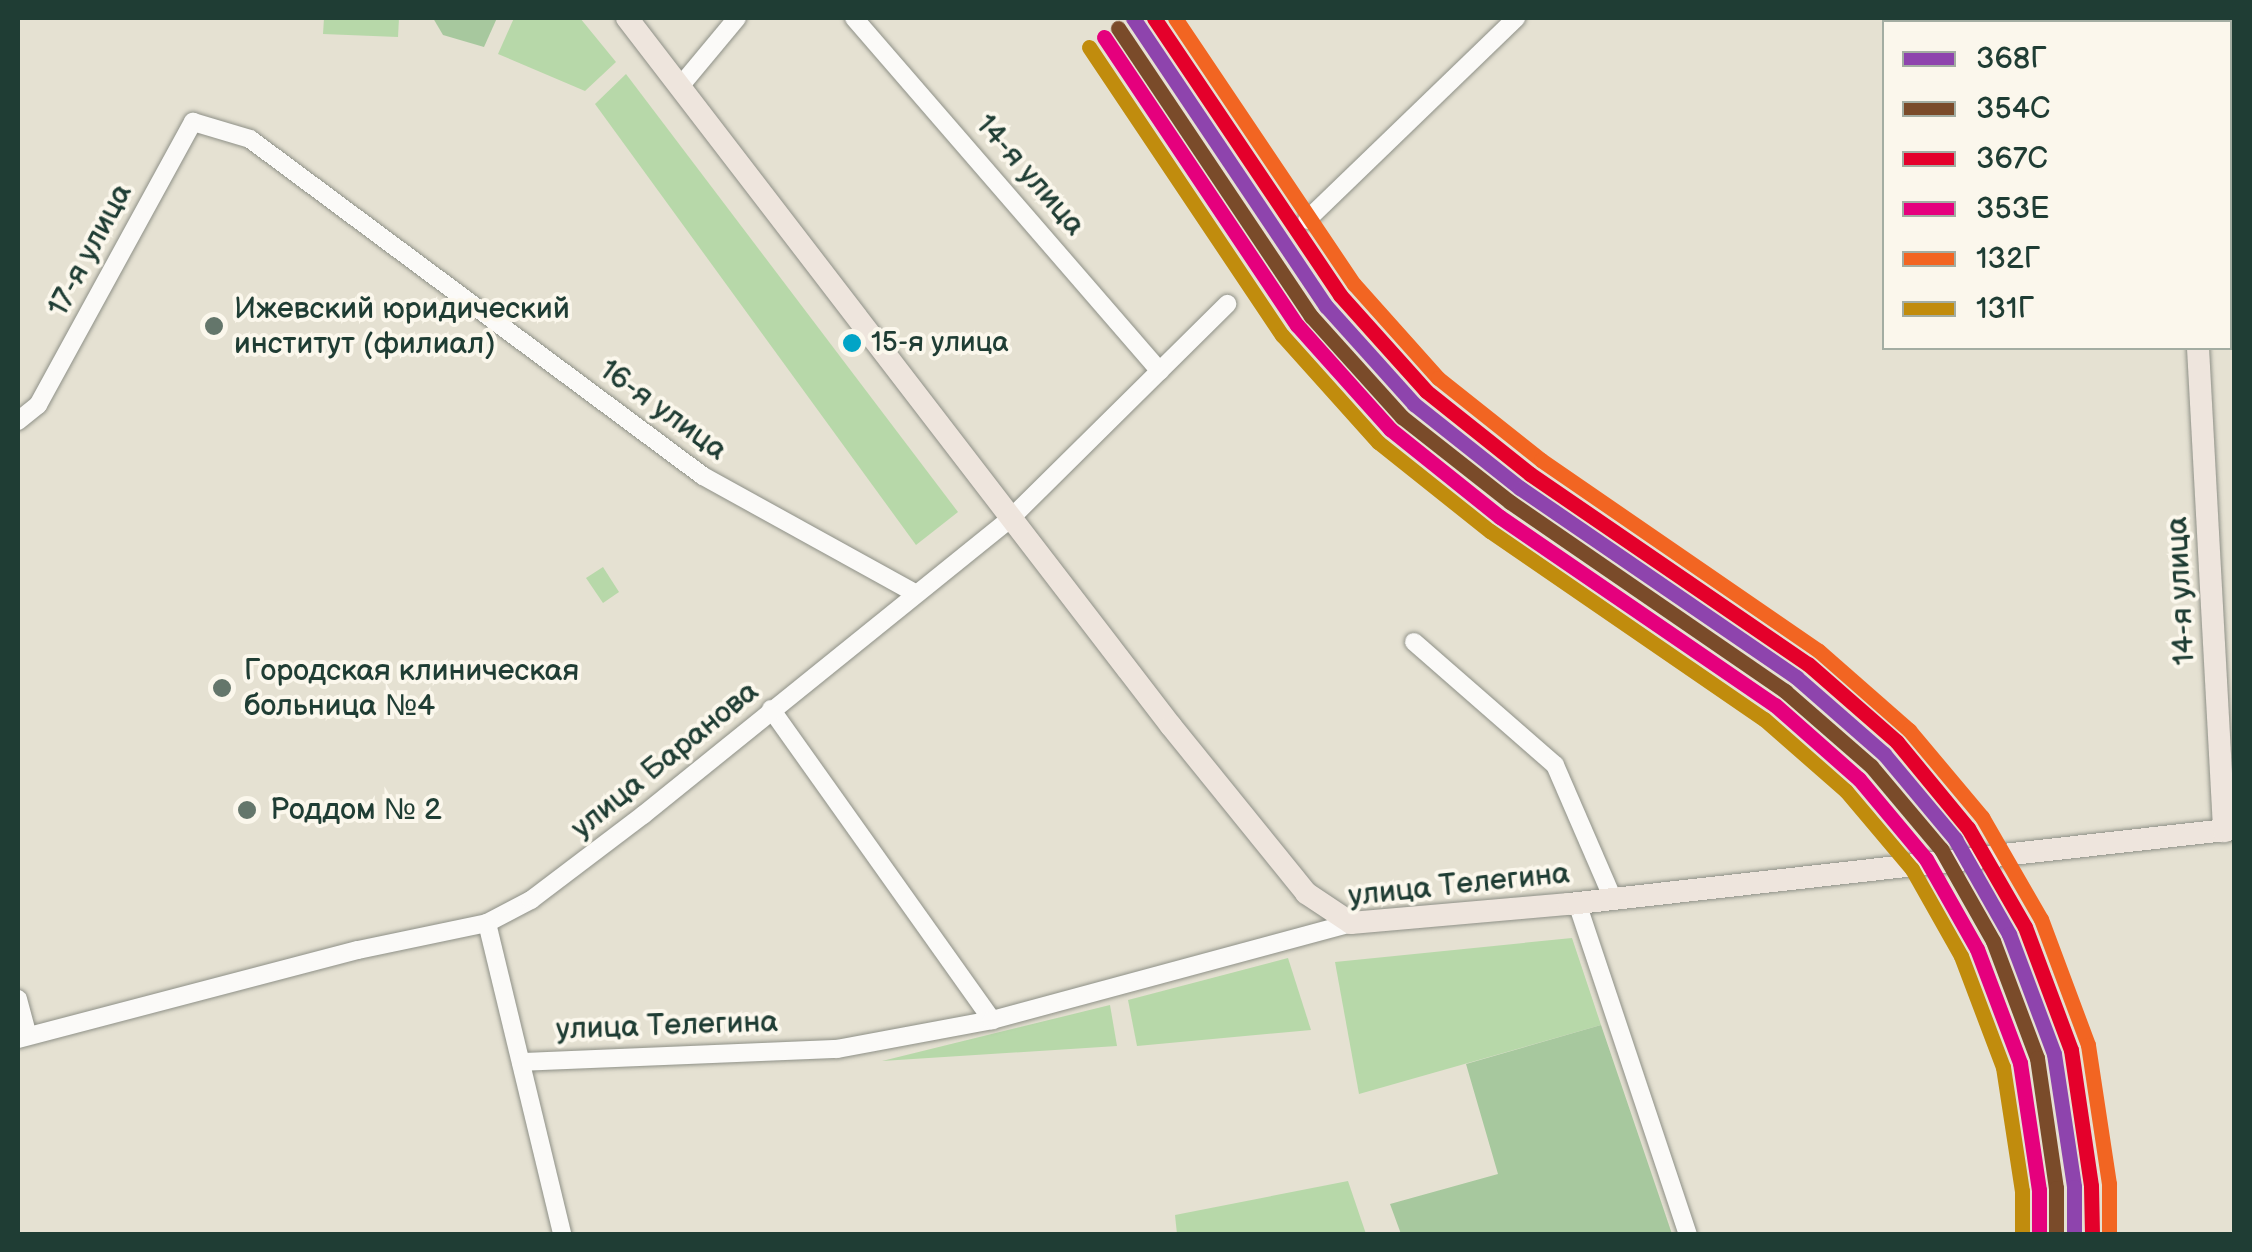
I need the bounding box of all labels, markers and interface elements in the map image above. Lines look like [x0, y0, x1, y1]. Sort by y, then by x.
legend [1882, 20, 2232, 350]
text: 368Г [1976, 41, 2047, 77]
text: 354С [1976, 91, 2050, 127]
street label: 14-я улица [968, 107, 1092, 243]
text: 367С [1976, 141, 2048, 177]
street label: 17-я улица [40, 178, 140, 322]
text: 353Е [1976, 191, 2050, 227]
text: 132Г [1976, 241, 2040, 277]
place label: Ижевский юридический институт (филиал) [234, 291, 570, 362]
text: 131Г [1976, 291, 2034, 327]
marker: Ижевский юридический институт (филиал) [203, 315, 225, 337]
place label: 15-я улица [871, 326, 1009, 360]
marker: 15-я улица [842, 333, 862, 353]
street label: 16-я улица [592, 352, 734, 468]
street label: 14-я улица [2159, 516, 2203, 666]
place label: Городская клиническая больница №4 [244, 653, 579, 724]
street label: улица Баранова [564, 674, 766, 846]
marker: Городская клиническая больница №4 [209, 675, 235, 701]
place label: Роддом № 2 [270, 792, 442, 828]
marker: Роддом № 2 [234, 797, 260, 823]
street label: улица Телегина [1347, 855, 1571, 915]
street label: улица Телегина [555, 1004, 779, 1048]

